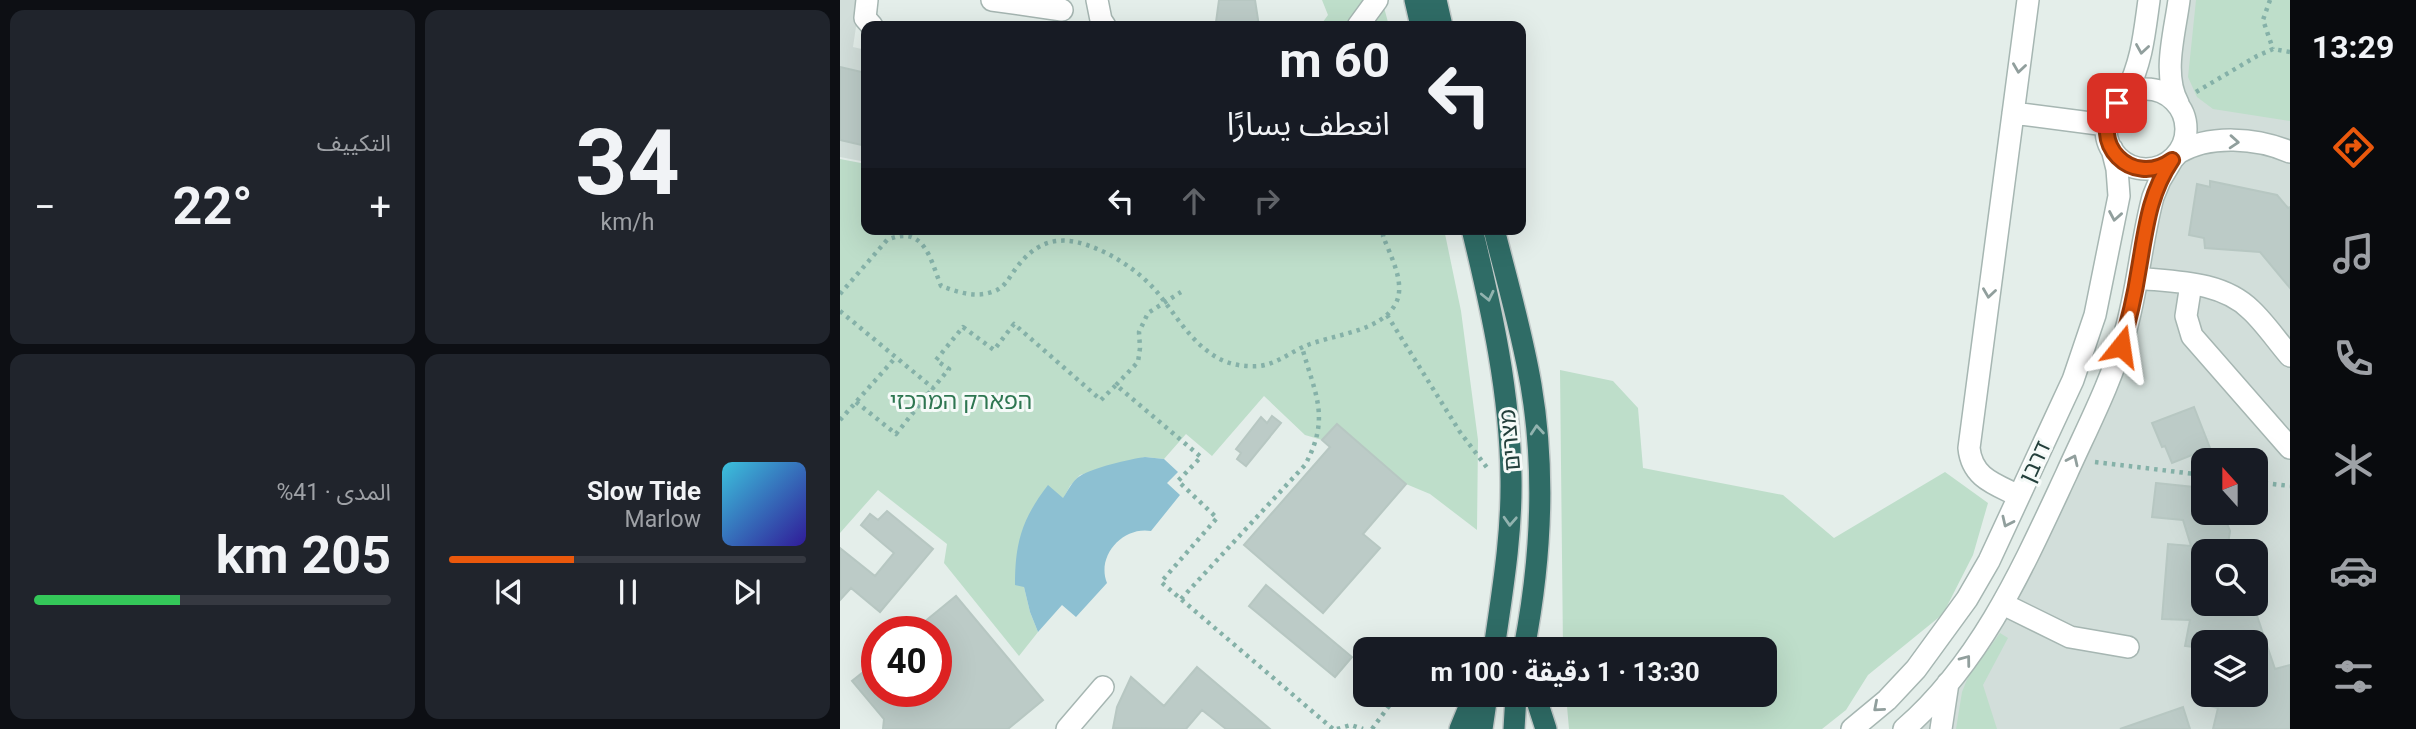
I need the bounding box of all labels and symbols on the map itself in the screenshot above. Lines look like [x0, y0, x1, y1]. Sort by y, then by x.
one-way arrow [2135, 43, 2150, 54]
one-way arrow [2012, 62, 2027, 74]
pin [2087, 73, 2147, 133]
one-way arrow [2228, 134, 2239, 149]
one-way arrow [2108, 210, 2123, 222]
one-way arrow [1982, 287, 1997, 299]
one-way arrow [1479, 290, 1494, 302]
position arrow [2084, 309, 2158, 383]
park label: הפארק המרכזי [890, 388, 1032, 415]
street label: מצרים [1494, 408, 1526, 472]
one-way arrow [1529, 424, 1544, 436]
street label: דרבן [2014, 437, 2056, 487]
north arrow [2191, 448, 2268, 525]
one-way arrow [2065, 455, 2079, 467]
one-way arrow [2001, 515, 2015, 527]
one-way arrow [1502, 516, 1517, 527]
speed limit sign: 40 [861, 616, 952, 707]
one-way arrow [1958, 655, 1970, 668]
one-way arrow [1874, 699, 1887, 711]

